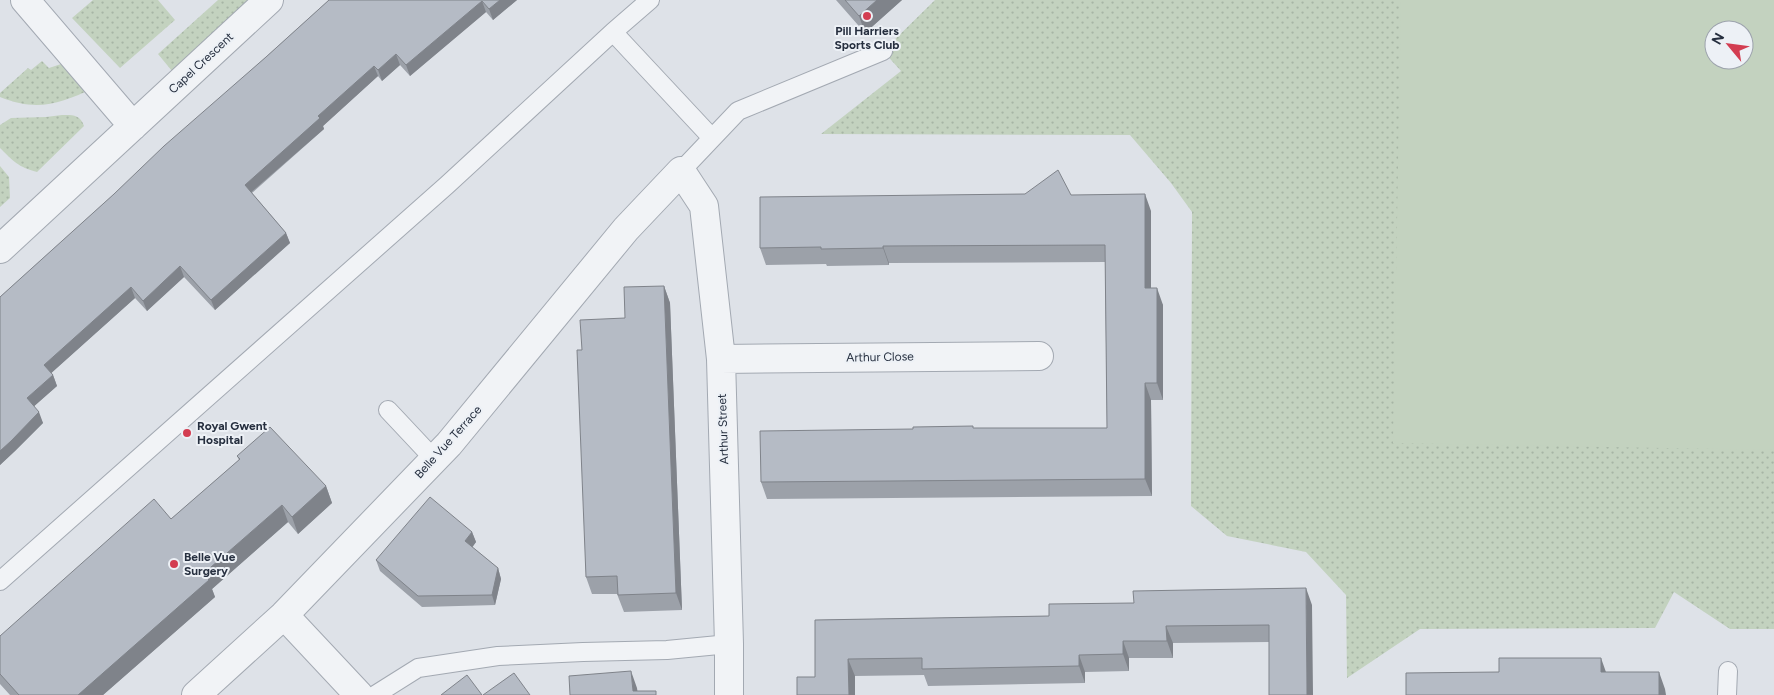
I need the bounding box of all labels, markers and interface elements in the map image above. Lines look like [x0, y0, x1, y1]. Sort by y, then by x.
marker: Pill Harriers Sports Club [861, 10, 873, 22]
north arrow [1704, 20, 1754, 70]
place label: Pill Harriers Sports Club [835, 24, 899, 52]
street label: Capel Crescent [166, 29, 237, 96]
text: N [1708, 30, 1728, 48]
street label: Arthur Close [846, 349, 914, 365]
street label: Arthur Street [715, 393, 731, 465]
street label: Belle Vue Terrace [412, 402, 485, 481]
place label: Royal Gwent Hospital [197, 419, 268, 447]
marker: Royal Gwent Hospital [181, 427, 193, 439]
place label: Belle Vue Surgery [184, 550, 236, 578]
marker: Belle Vue Surgery [168, 558, 180, 570]

